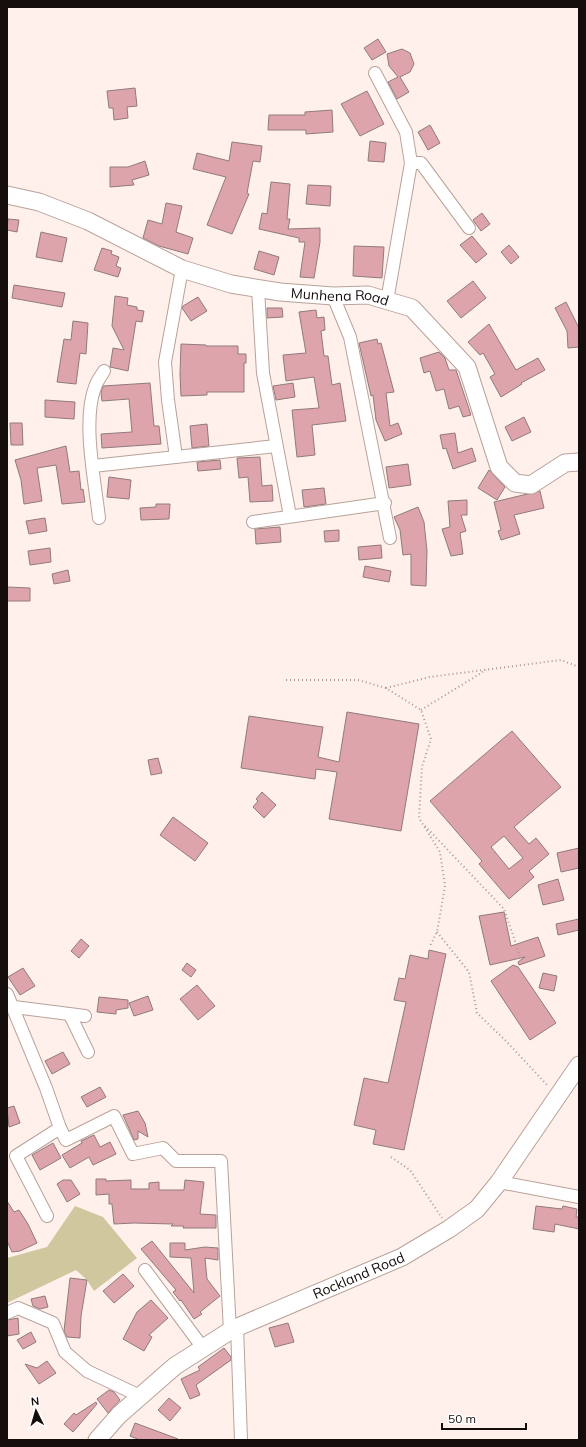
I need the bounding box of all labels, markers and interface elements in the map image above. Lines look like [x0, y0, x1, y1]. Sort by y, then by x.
street label: Munhena Road [290, 284, 391, 310]
street label: Rockland Road [310, 1248, 407, 1303]
north arrow [16, 1391, 56, 1431]
text: N [30, 1394, 40, 1408]
scale bar [442, 1405, 526, 1431]
text: 50 m [448, 1411, 476, 1426]

